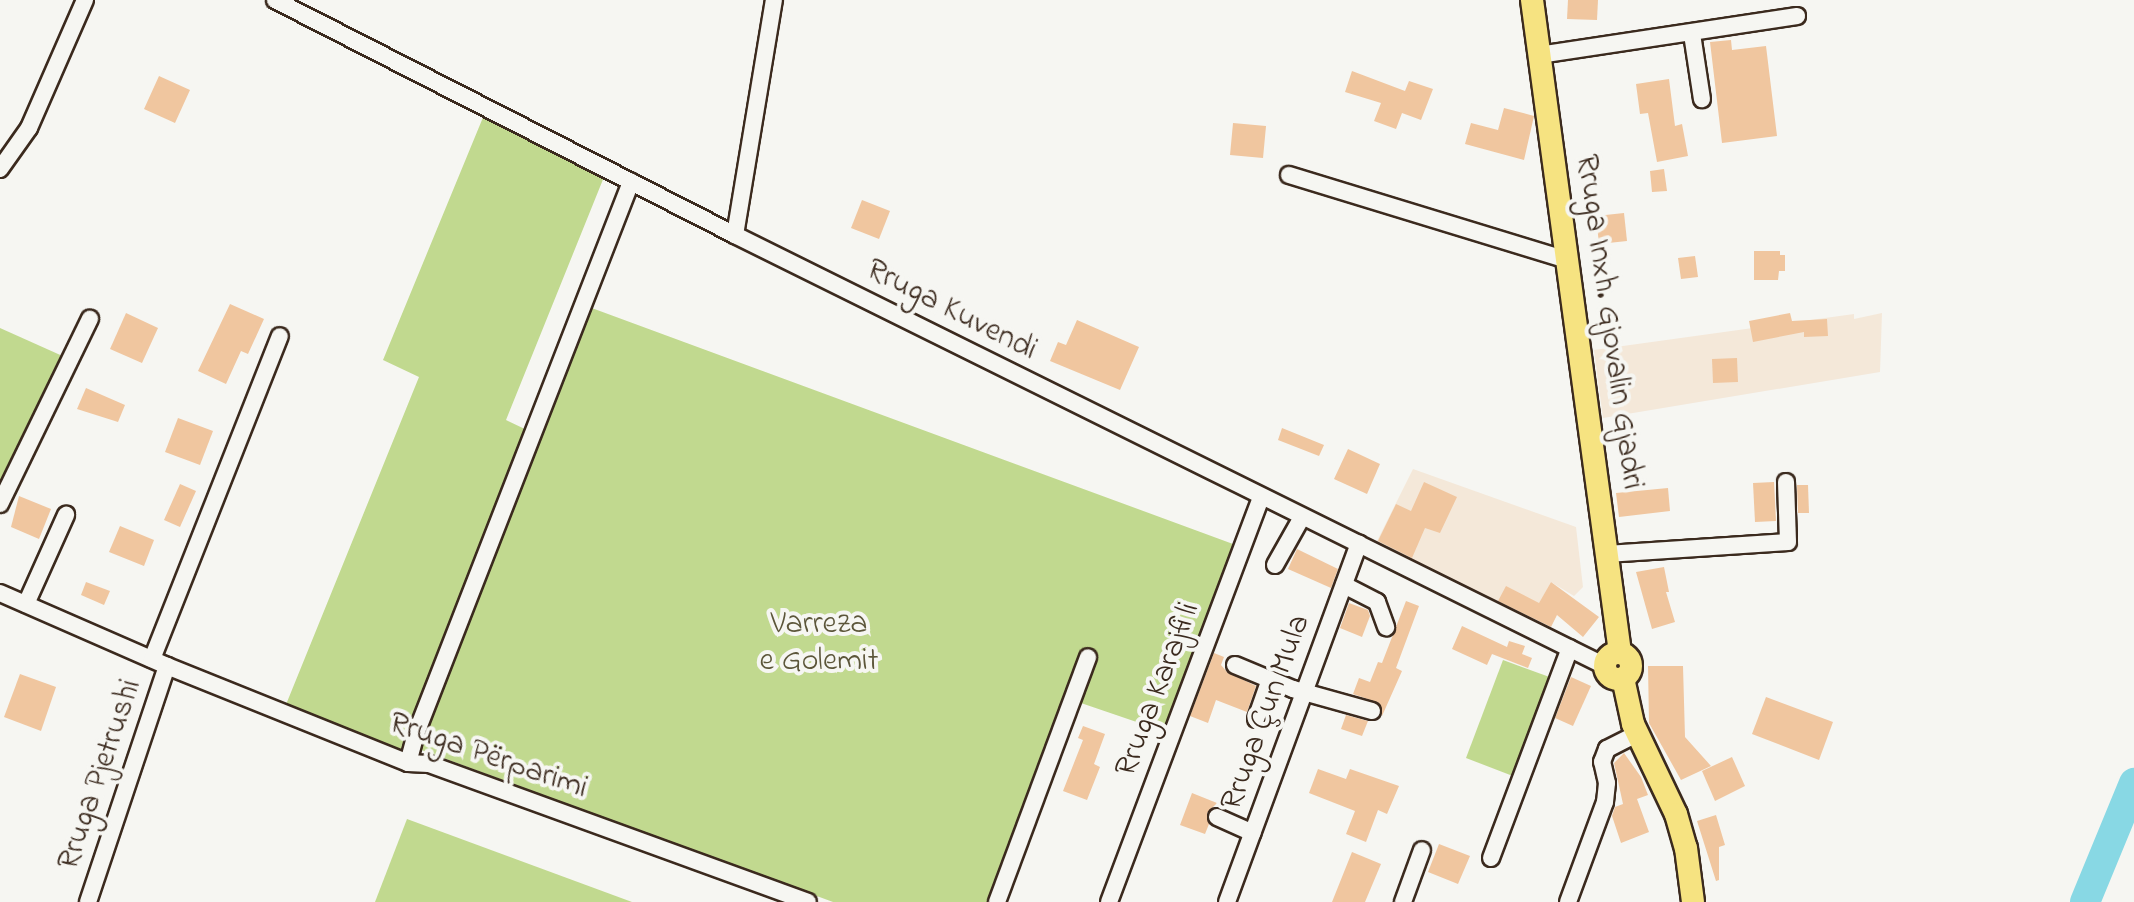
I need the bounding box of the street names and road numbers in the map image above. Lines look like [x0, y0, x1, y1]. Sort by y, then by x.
street label: Rruga Inxh. Gjovalin Gjadri [1565, 152, 1651, 492]
street label: Rruga Kuvendi [859, 252, 1043, 370]
street label: Rruga Karajfili [1108, 597, 1210, 783]
street label: Rruga Çun Mula [1214, 610, 1320, 816]
street label: Rruga Pjetrushi [50, 675, 152, 875]
street label: Rruga Përparimi [384, 705, 592, 809]

